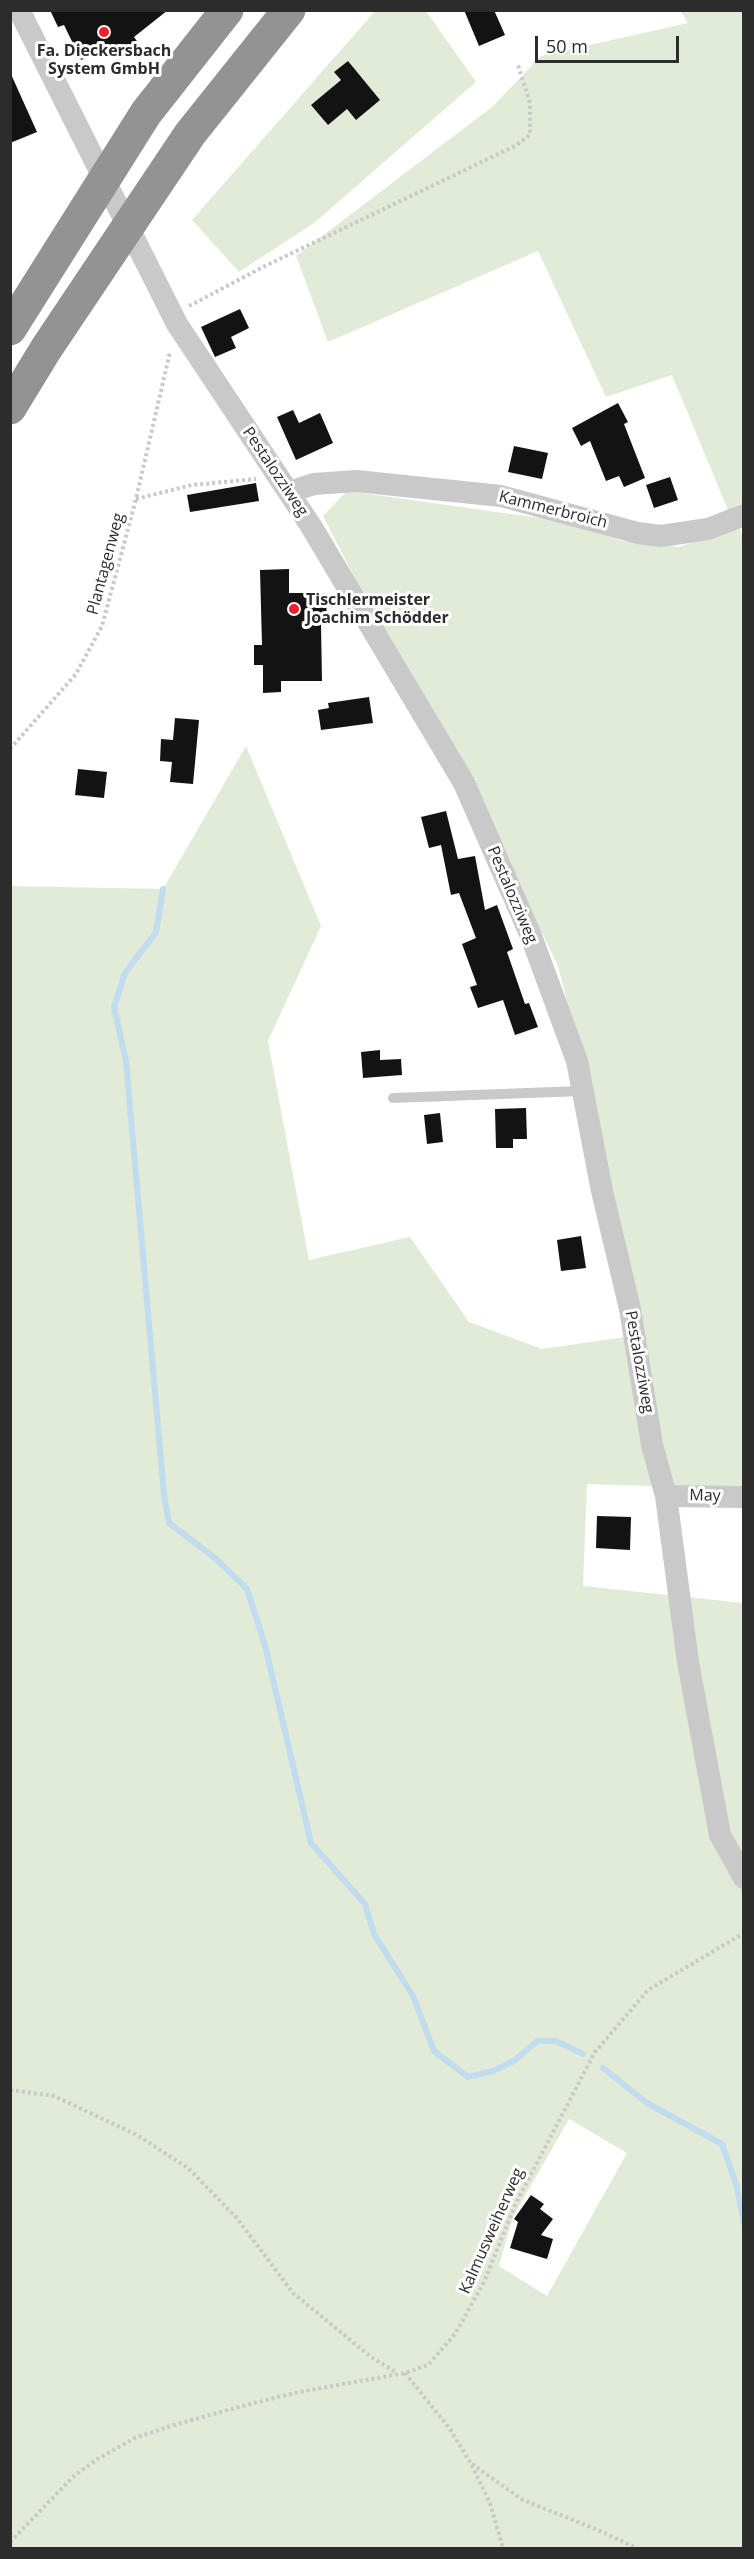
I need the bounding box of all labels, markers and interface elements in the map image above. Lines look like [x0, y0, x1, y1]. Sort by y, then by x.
scale bar [538, 24, 682, 62]
marker: Fa. Dieckersbach System GmbH [97, 25, 111, 39]
text: 50 m [546, 34, 588, 58]
place label: Fa. Dieckersbach System GmbH [37, 41, 171, 79]
street label: Pestalozziweg [238, 424, 312, 520]
street label: Kammerbroich [497, 487, 609, 533]
street label: Plantagenweg [83, 511, 129, 617]
place label: Tischlermeister Joachim Schödder [306, 590, 449, 628]
marker: Tischlermeister Joachim Schödder [287, 602, 301, 616]
street label: Pestalozziweg [483, 844, 541, 946]
street label: Pestalozziweg [621, 1309, 657, 1415]
street label: May [689, 1486, 721, 1506]
street label: Kalmusweiherweg [456, 2165, 528, 2297]

